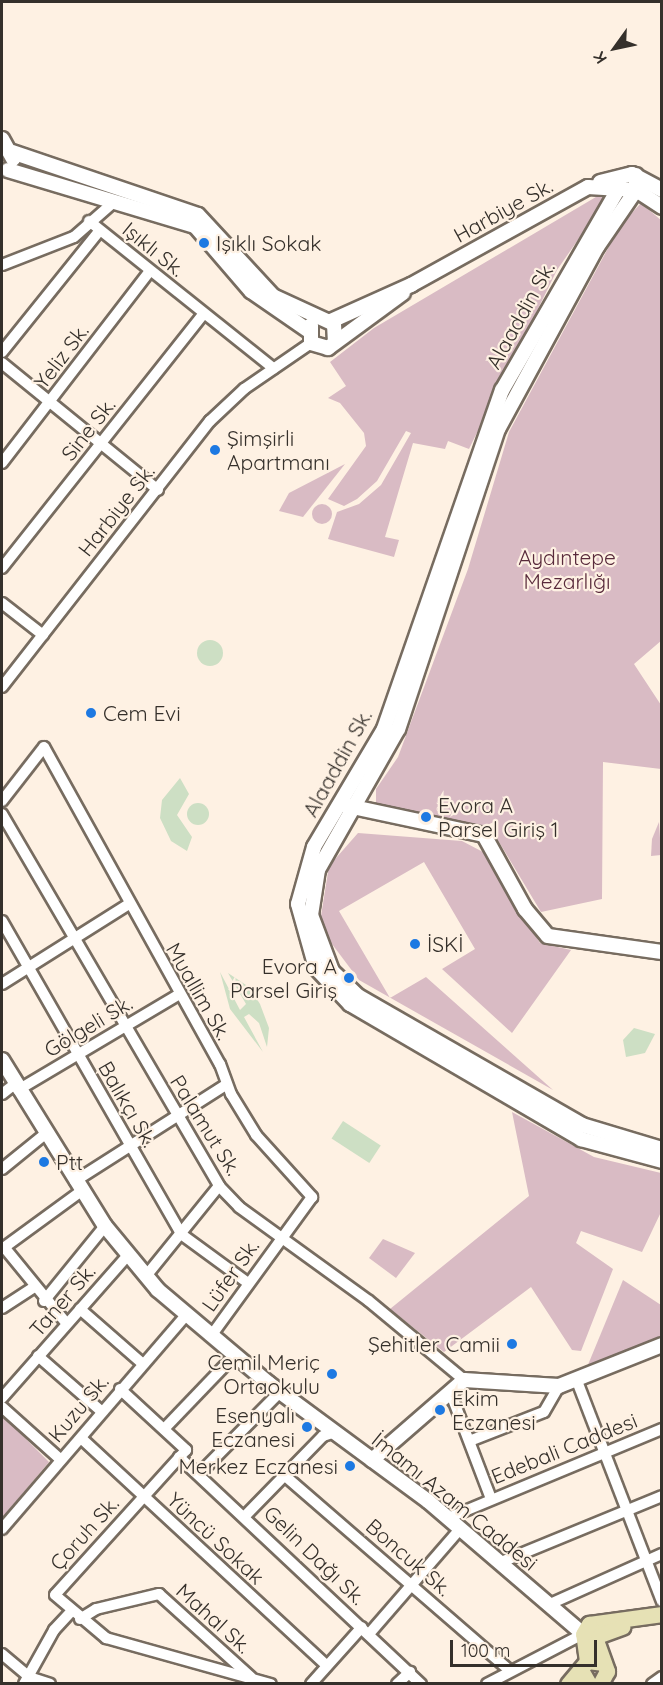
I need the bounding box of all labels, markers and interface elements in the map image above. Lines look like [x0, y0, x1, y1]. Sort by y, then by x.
north arrow [585, 18, 645, 78]
text: K [589, 48, 611, 68]
street label: Harbiye Sk. [449, 172, 557, 248]
street label: Işıklı Sk. [118, 216, 190, 282]
place label: Işıklı Sokak [216, 230, 321, 256]
marker: Işıklı Sokak [197, 236, 211, 250]
street label: Alaaddin Sk. [480, 257, 560, 373]
street label: Yeliz Sk. [28, 319, 94, 393]
street label: Sine Sk. [56, 393, 120, 465]
place label: Şimşirli Apartmanı [227, 425, 330, 475]
marker: Şimşirli Apartmanı [208, 443, 222, 457]
street label: Harbiye Sk. [72, 459, 160, 561]
park label: Aydıntepe Mezarlığı [518, 544, 616, 594]
place label: Cem Evi [103, 700, 181, 726]
street label: Alaaddin Sk. [297, 705, 377, 821]
marker: Cem Evi [84, 706, 98, 720]
place label: Evora A Parsel Giriş 1 [438, 792, 559, 842]
marker: Evora A Parsel Giriş 1 [419, 810, 433, 824]
place label: İSKİ [427, 931, 463, 957]
marker: İSKİ [408, 937, 422, 951]
street label: Muallim Sk. [161, 938, 237, 1044]
place label: Evora A Parsel Giriş [230, 953, 337, 1003]
marker: Evora A Parsel Giriş [342, 971, 356, 985]
street label: Gölgeli Sk. [39, 990, 137, 1062]
street label: Balıkçı Sk. [93, 1057, 163, 1151]
street label: Palamut Sk. [165, 1070, 247, 1180]
place label: Ptt [56, 1149, 83, 1175]
marker: Ptt [37, 1155, 51, 1169]
street label: Lüfer Sk. [196, 1234, 264, 1316]
street label: Taner Sk. [24, 1259, 100, 1341]
place label: Şehitler Camii [368, 1331, 500, 1357]
marker: Şehitler Camii [505, 1337, 519, 1351]
place label: Cemil Meriç Ortaokulu [208, 1349, 320, 1399]
marker: Cemil Meriç Ortaokulu [325, 1367, 339, 1381]
street label: Kuzu Sk. [42, 1369, 114, 1447]
place label: Ekim Eczanesi [452, 1385, 536, 1435]
place label: Esenyalı Eczanesi [211, 1402, 295, 1452]
marker: Ekim Eczanesi [433, 1403, 447, 1417]
street label: Edebali Caddesi [487, 1407, 641, 1489]
marker: Esenyalı Eczanesi [300, 1420, 314, 1434]
street label: İmamı Azam Caddesi [367, 1426, 543, 1576]
place label: Merkez Eczanesi [178, 1453, 338, 1479]
marker: Merkez Eczanesi [343, 1459, 357, 1473]
street label: Yüncü Sokak [162, 1487, 270, 1589]
street label: Çoruh Sk. [44, 1491, 124, 1575]
street label: Gelin Dağı Sk. [259, 1500, 371, 1610]
street label: Boncuk Sk. [361, 1513, 457, 1601]
street label: Mahal Sk. [171, 1578, 257, 1658]
scale bar [453, 1628, 600, 1666]
text: 100 m [461, 1639, 510, 1662]

